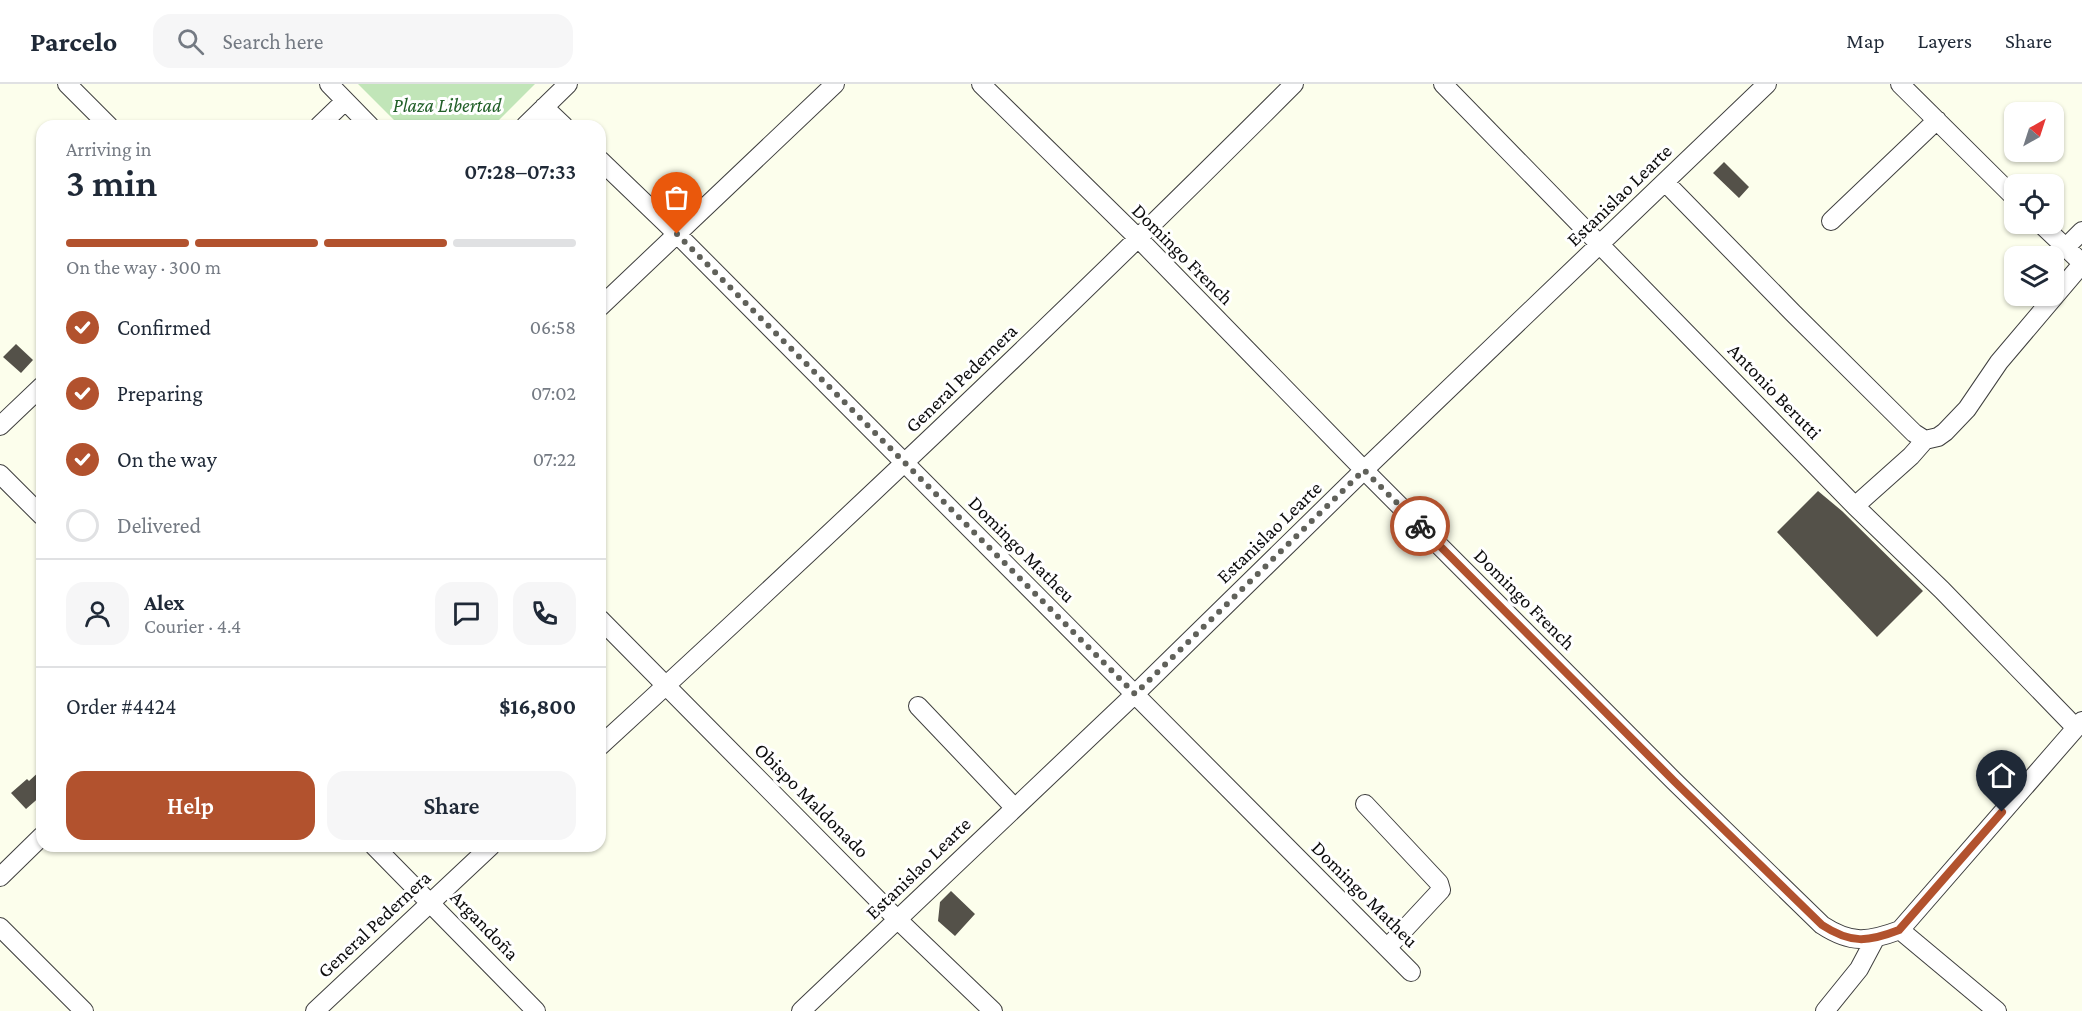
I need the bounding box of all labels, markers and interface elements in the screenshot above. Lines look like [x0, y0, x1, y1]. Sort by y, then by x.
search box [153, 14, 573, 68]
icon: search [174, 25, 207, 58]
text: Parcelo [30, 26, 117, 57]
text: Search here [222, 29, 323, 54]
text: Map [1846, 29, 1885, 53]
text: Layers [1918, 29, 1972, 53]
text: Share [2005, 29, 2052, 53]
park label: Plaza Libertad [393, 94, 502, 116]
north arrow [2004, 102, 2064, 162]
map controls [2004, 102, 2064, 306]
text: Arriving in [66, 138, 151, 160]
street label: Estanislao Learte [1562, 139, 1676, 250]
text: 07:28–07:33 [464, 159, 576, 184]
text: 3 min [66, 161, 157, 204]
pin [651, 172, 702, 234]
button: locate [2004, 174, 2064, 234]
icon: bag [660, 181, 693, 214]
street label: Domingo French [1127, 199, 1238, 310]
button: layers [2004, 246, 2064, 306]
text: On the way · 300 m [66, 256, 221, 278]
icon: check [66, 311, 99, 344]
text: Confirmed [117, 315, 211, 340]
text: 06:58 [530, 316, 576, 338]
street label: General Pedernera [901, 319, 1021, 437]
street label: Antonio Berutti [1724, 339, 1826, 443]
icon: check [66, 377, 99, 410]
text: Preparing [117, 381, 203, 406]
text: 07:02 [531, 382, 576, 404]
icon: check [66, 443, 99, 476]
text: On the way [117, 447, 217, 472]
text: 07:22 [533, 448, 576, 470]
street label: Estanislao Learte [1212, 476, 1326, 587]
street label: Domingo Matheu [964, 491, 1080, 608]
courier [1390, 496, 1450, 556]
icon: bike [1404, 510, 1437, 543]
text: Delivered [117, 513, 201, 538]
street label: Domingo French [1469, 544, 1580, 655]
button: person [66, 582, 129, 645]
button: chat [435, 582, 498, 645]
button: phone [513, 582, 576, 645]
text: Alex [144, 590, 185, 615]
text: Courier · 4.4 [144, 615, 241, 637]
text: Order #4424 [66, 694, 177, 719]
text: $16,800 [499, 694, 576, 719]
street label: Obispo Maldonado [749, 738, 874, 863]
pin [1976, 750, 2027, 812]
icon: home [1985, 759, 2018, 792]
button: Help [66, 771, 315, 840]
button: Share [327, 771, 576, 840]
street label: Estanislao Learte [861, 812, 975, 923]
street label: Domingo Matheu [1307, 836, 1423, 953]
street label: General Pedernera [313, 866, 435, 982]
street label: Argandoña [446, 886, 524, 965]

